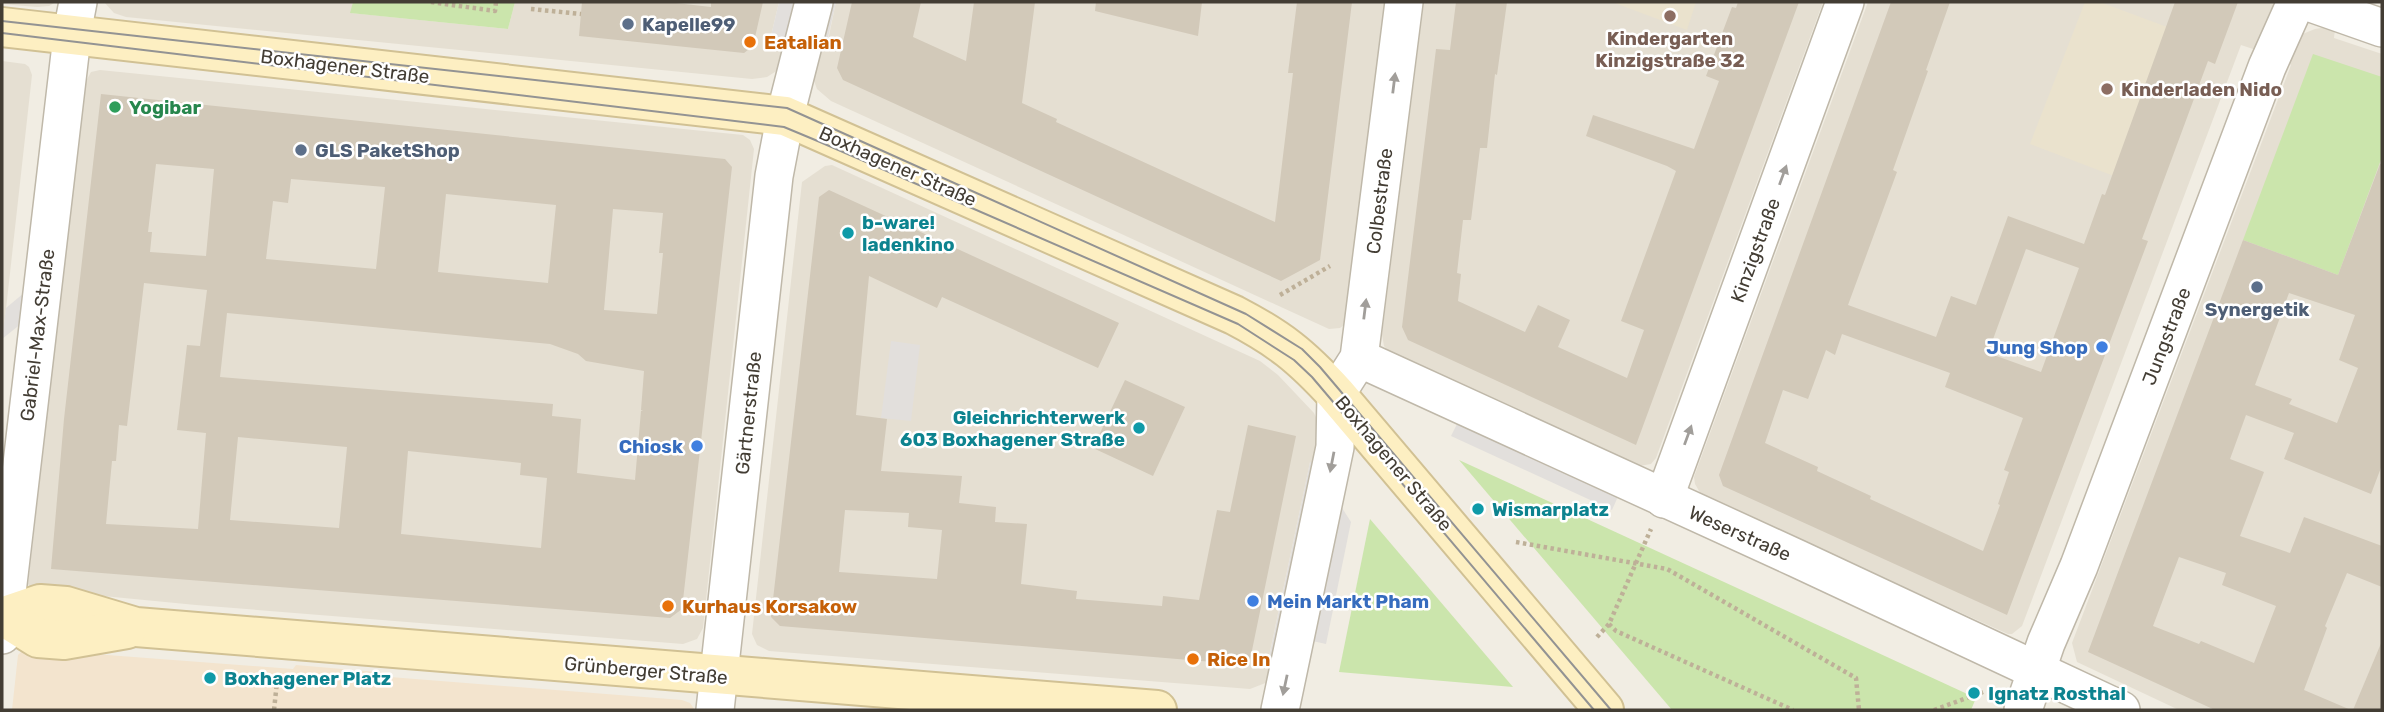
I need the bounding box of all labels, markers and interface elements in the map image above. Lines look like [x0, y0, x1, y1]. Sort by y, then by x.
marker: Kindergarten Kinzigstraße 32 [1662, 8, 1678, 24]
place label: Kapelle99 [642, 13, 735, 36]
marker: Kapelle99 [620, 16, 636, 32]
place label: Kindergarten Kinzigstraße 32 [1595, 27, 1745, 72]
place label: Eatalian [764, 31, 842, 54]
marker: Eatalian [742, 34, 758, 50]
street label: Boxhagener Straße [259, 45, 431, 88]
one-way arrow [1388, 72, 1399, 94]
place label: Kinderladen Nido [2121, 78, 2282, 101]
marker: Kinderladen Nido [2099, 81, 2115, 97]
place label: Yogibar [129, 96, 202, 119]
marker: Yogibar [107, 99, 123, 115]
street label: Boxhagener Straße [816, 121, 980, 212]
place label: GLS PaketShop [315, 139, 460, 162]
marker: GLS PaketShop [293, 142, 309, 158]
street label: Colbestraße [1362, 147, 1397, 255]
one-way arrow [1778, 164, 1789, 185]
street label: Kinzigstraße [1726, 195, 1785, 306]
place label: b-ware! ladenkino [862, 211, 955, 256]
marker: b-ware! ladenkino [840, 225, 856, 241]
street label: Gabriel-Max-Straße [16, 247, 59, 423]
marker: Synergetik [2249, 279, 2265, 295]
street label: Jungstraße [2137, 284, 2196, 388]
one-way arrow [1359, 298, 1370, 320]
place label: Synergetik [2205, 298, 2309, 321]
place label: Jung Shop [1986, 336, 2088, 359]
marker: Jung Shop [2094, 339, 2110, 355]
street label: Gärtnerstraße [731, 350, 766, 476]
street label: Boxhagener Straße [1330, 391, 1457, 536]
place label: Gleichrichterwerk 603 Boxhagener Straße [900, 406, 1125, 451]
marker: Gleichrichterwerk 603 Boxhagener Straße [1131, 420, 1147, 436]
one-way arrow [1683, 424, 1694, 445]
place label: Chiosk [619, 435, 683, 458]
marker: Chiosk [689, 438, 705, 454]
one-way arrow [1326, 451, 1337, 473]
place label: Wismarplatz [1492, 498, 1609, 521]
marker: Wismarplatz [1470, 501, 1486, 517]
street label: Weserstraße [1685, 501, 1794, 566]
place label: Mein Markt Pham [1267, 590, 1429, 613]
marker: Mein Markt Pham [1245, 593, 1261, 609]
place label: Kurhaus Korsakow [682, 595, 857, 618]
marker: Kurhaus Korsakow [660, 598, 676, 614]
place label: Rice In [1207, 648, 1270, 671]
marker: Rice In [1185, 651, 1201, 667]
street label: Grünberger Straße [563, 652, 729, 689]
place label: Boxhagener Platz [224, 667, 391, 690]
marker: Boxhagener Platz [202, 670, 218, 686]
one-way arrow [1280, 674, 1291, 696]
place label: Ignatz Rosthal [1988, 682, 2126, 705]
marker: Ignatz Rosthal [1966, 685, 1982, 701]

